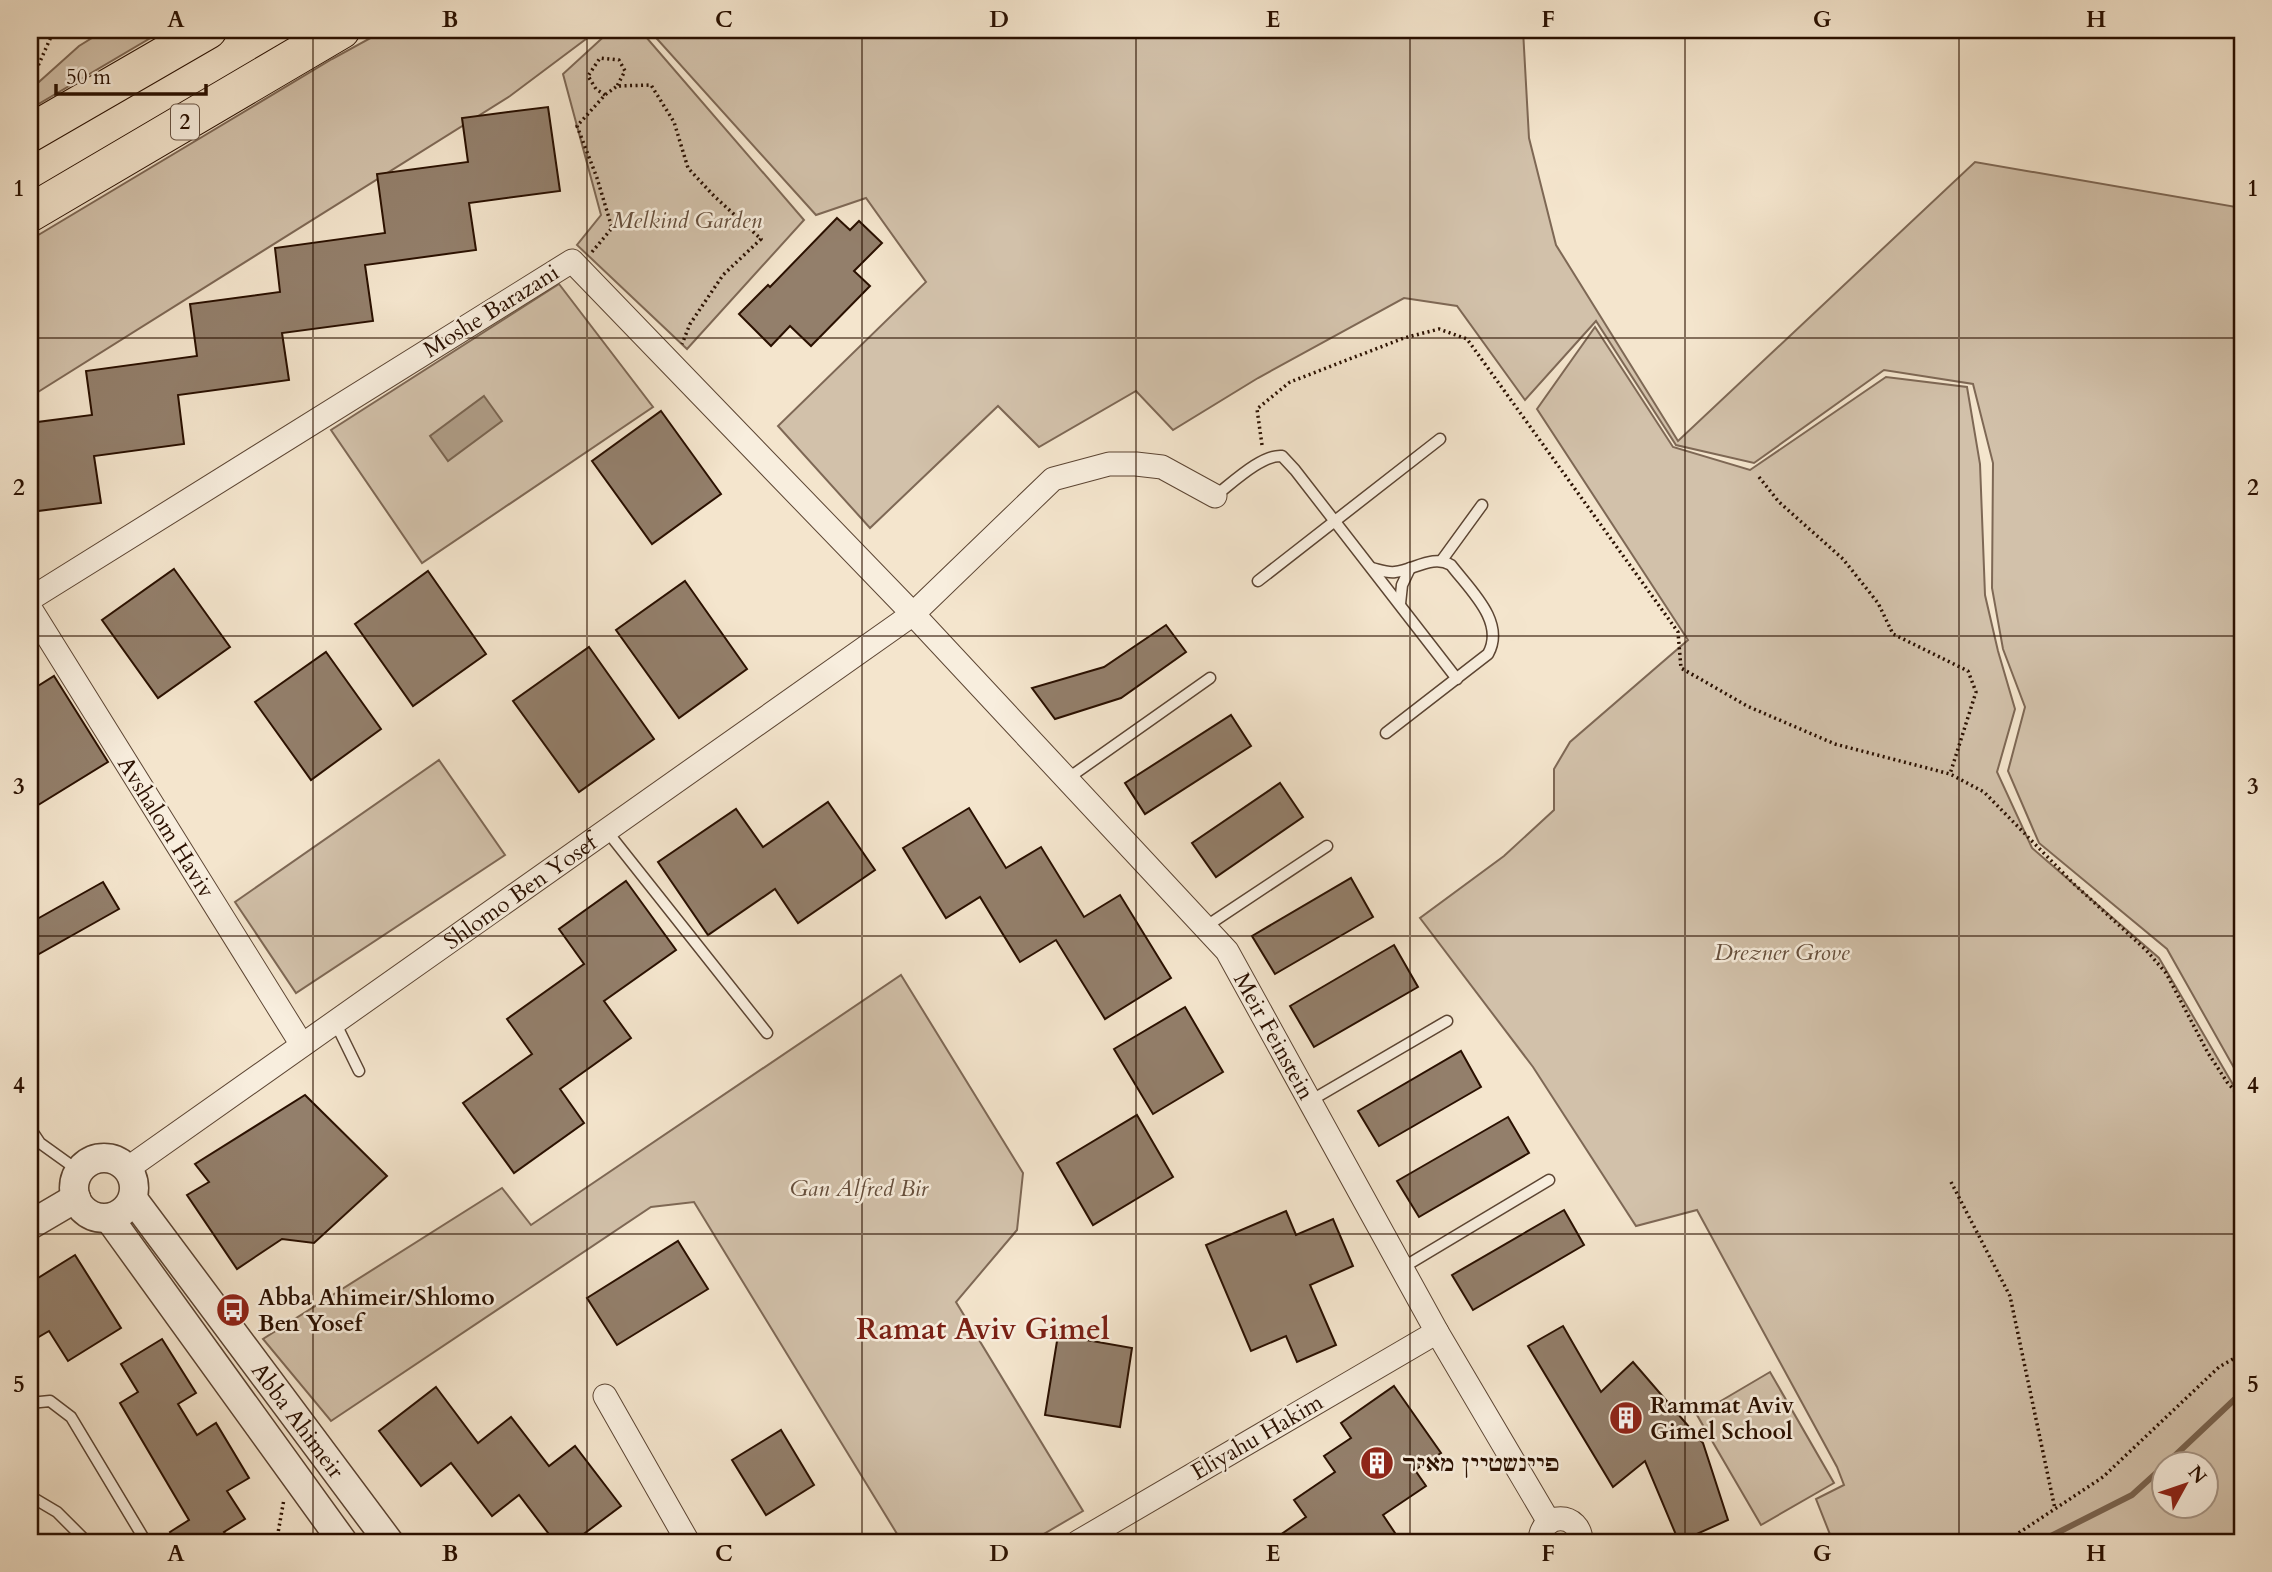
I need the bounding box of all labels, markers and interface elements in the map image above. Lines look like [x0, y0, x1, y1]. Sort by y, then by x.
text: A [167, 4, 185, 35]
text: B [442, 4, 458, 35]
text: C [715, 4, 733, 35]
text: D [989, 4, 1009, 35]
text: E [1266, 4, 1280, 35]
text: F [1541, 4, 1555, 35]
text: G [1813, 4, 1832, 35]
text: H [2086, 4, 2106, 35]
scale bar [56, 52, 206, 96]
text: 50 m [66, 63, 111, 92]
road number: 2 [171, 104, 199, 140]
text: 1 [13, 173, 25, 204]
text: 1 [2247, 173, 2259, 204]
park label: Melkind Garden [612, 205, 763, 236]
street label: Moshe Barazani [417, 257, 565, 365]
text: 2 [13, 472, 25, 503]
text: 2 [2247, 472, 2259, 503]
street label: Avshalom Haviv [110, 750, 222, 904]
text: 3 [13, 771, 25, 802]
text: 3 [2247, 771, 2259, 802]
street label: Shlomo Ben Yosef [437, 824, 606, 956]
park label: Drezner Grove [1714, 937, 1850, 968]
street label: Meir Feinstein [1226, 967, 1322, 1105]
text: 4 [13, 1070, 25, 1101]
text: 4 [2247, 1070, 2259, 1101]
park label: Gan Alfred Bir [790, 1173, 930, 1204]
place label: Abba Ahimeir/Shlomo Ben Yosef [258, 1282, 495, 1339]
bus stop icon: Abba Ahimeir/Shlomo Ben Yosef [214, 1291, 252, 1329]
district label: Ramat Aviv Gimel [856, 1309, 1110, 1350]
street label: Abba Ahimeir [245, 1356, 352, 1485]
text: 5 [13, 1369, 25, 1400]
text: 5 [2247, 1369, 2259, 1400]
street label: Eliyahu Hakim [1185, 1386, 1329, 1487]
place label: Rammat Aviv Gimel School [1650, 1390, 1794, 1447]
building icon: Rammat Aviv Gimel School [1607, 1399, 1645, 1437]
building icon: פיינשטיין מאיר [1358, 1444, 1396, 1482]
place label: פיינשטיין מאיר [1402, 1448, 1560, 1479]
north arrow [2150, 1450, 2220, 1520]
text: N [2182, 1460, 2213, 1490]
text: A [167, 1538, 185, 1569]
text: B [442, 1538, 458, 1569]
text: C [715, 1538, 733, 1569]
text: D [989, 1538, 1009, 1569]
text: E [1266, 1538, 1280, 1569]
text: F [1541, 1538, 1555, 1569]
text: G [1813, 1538, 1832, 1569]
text: H [2086, 1538, 2106, 1569]

